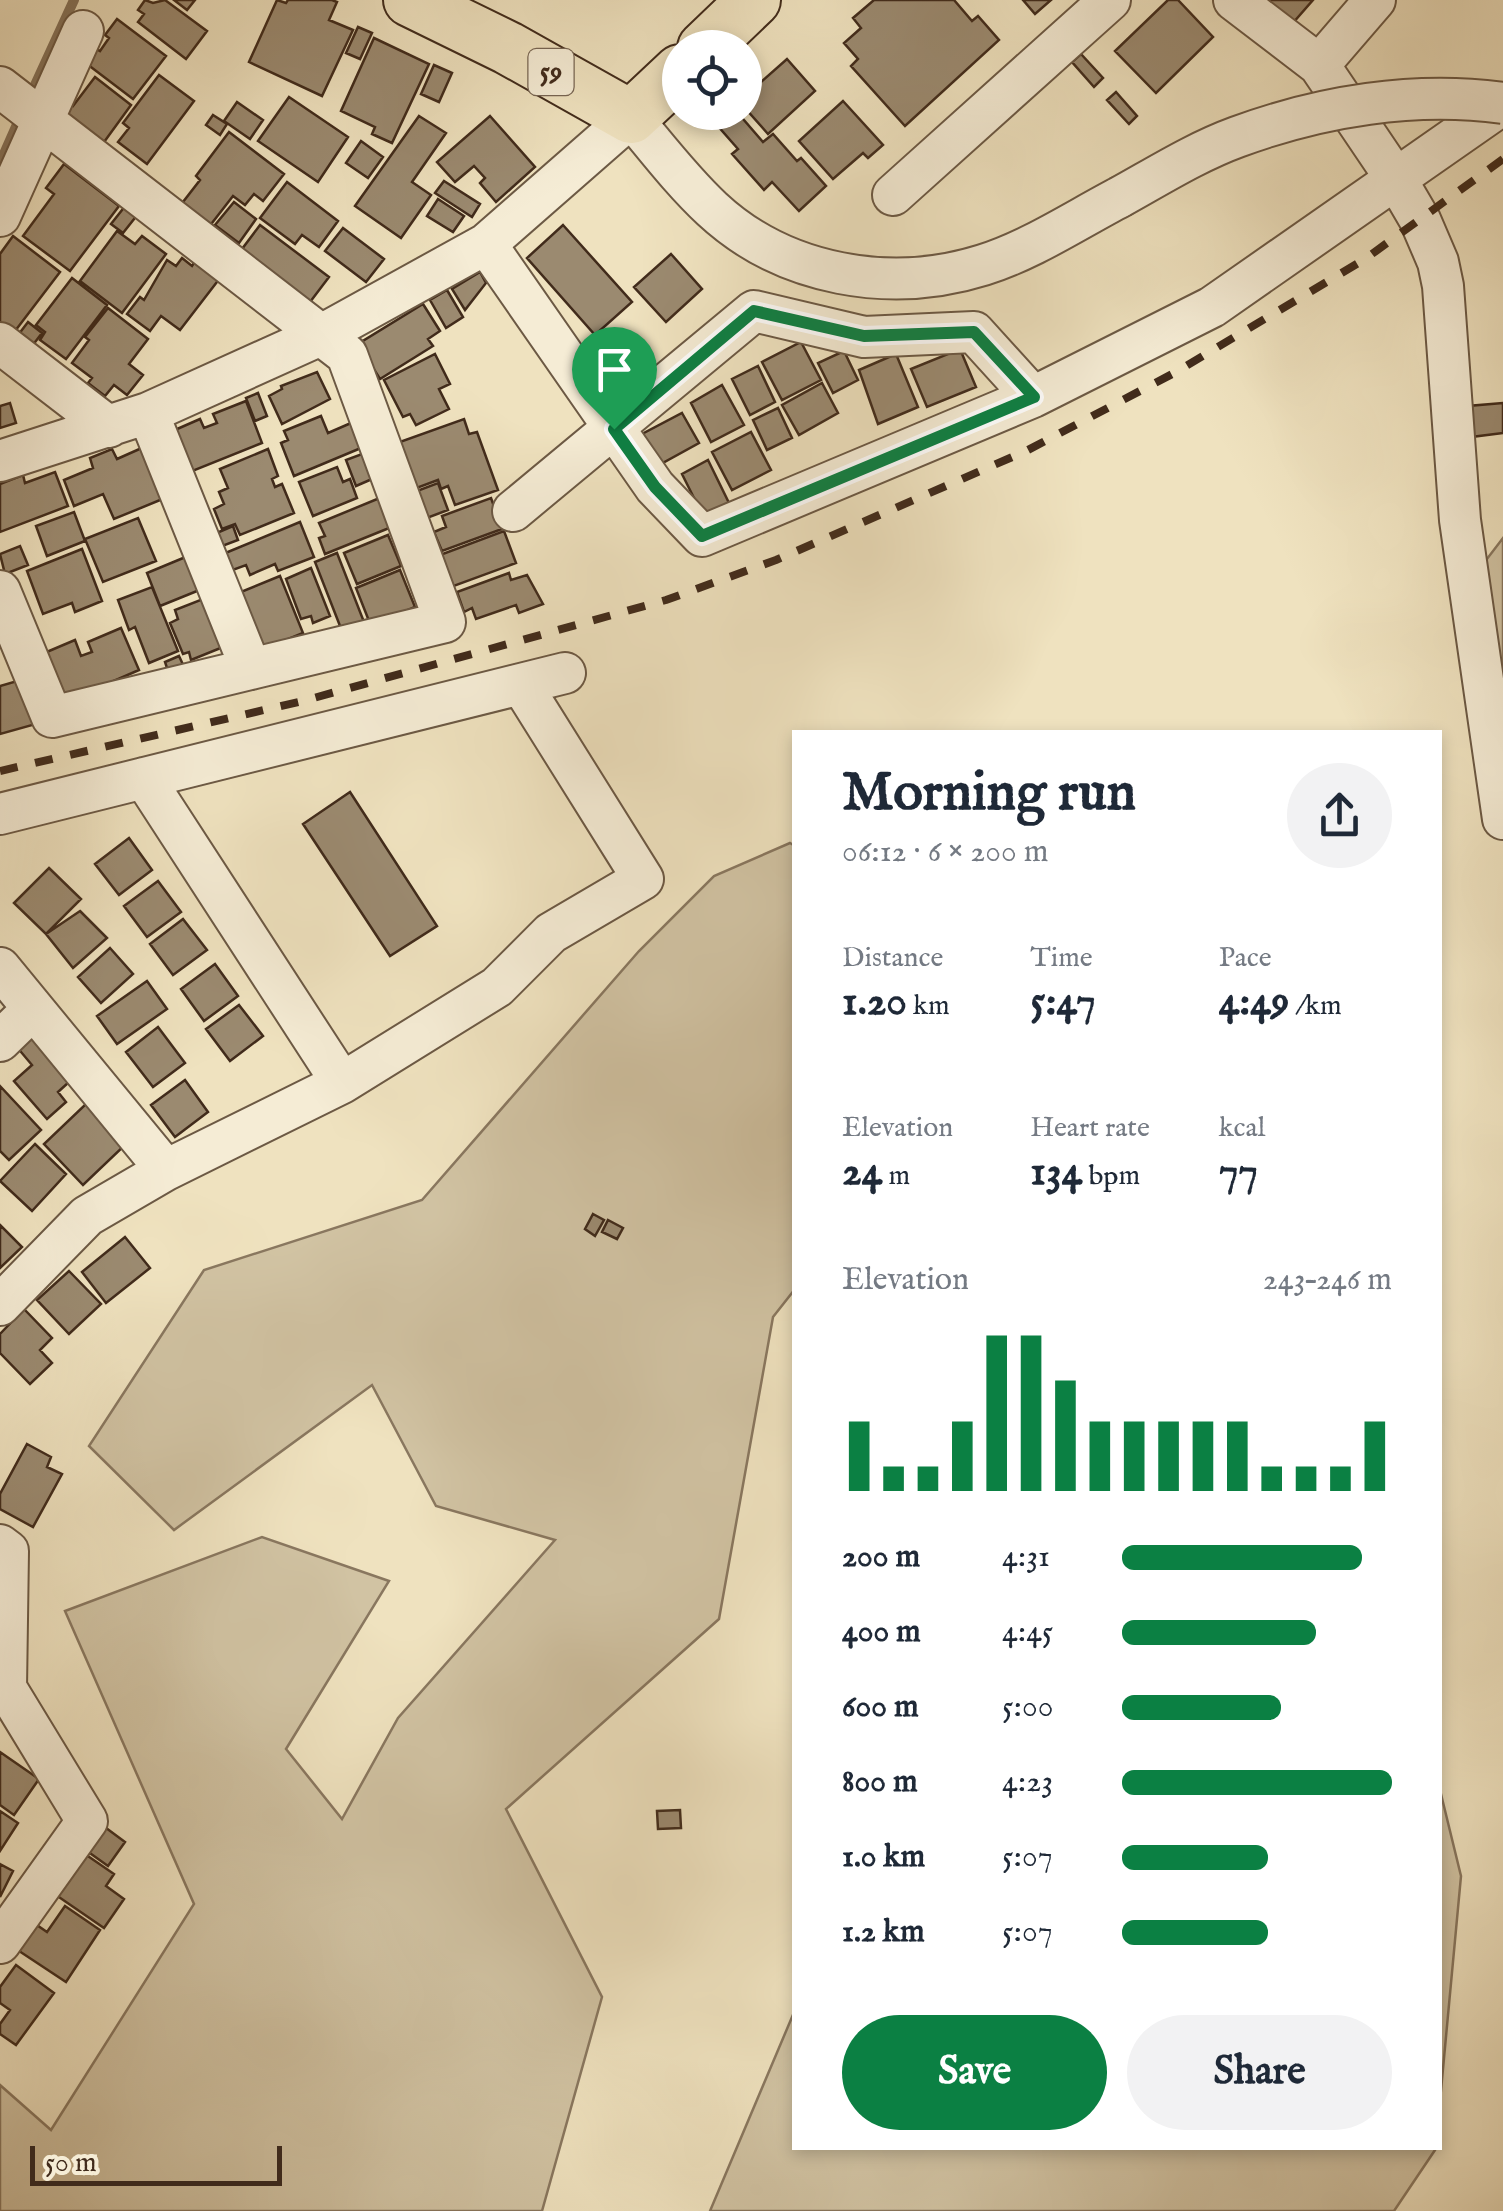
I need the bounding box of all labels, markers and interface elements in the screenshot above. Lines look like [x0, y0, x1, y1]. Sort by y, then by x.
map controls [662, 30, 762, 130]
button: locate [662, 30, 762, 130]
road number: 59 [528, 49, 574, 95]
pin [572, 327, 657, 430]
icon: arrive [587, 342, 642, 397]
text: Morning run [842, 759, 1136, 829]
button: share [1287, 763, 1392, 868]
text: 06:12 · 6 × 200 m [842, 832, 1049, 873]
text: Distance [842, 941, 943, 976]
text: Time [1030, 941, 1093, 976]
text: Pace [1219, 941, 1272, 976]
text: 1.20 [842, 976, 907, 1029]
text: 5:47 [1030, 976, 1096, 1029]
text: 4:49 [1219, 976, 1289, 1029]
text: km [907, 989, 950, 1024]
text: /km [1289, 989, 1342, 1024]
text: Elevation [842, 1111, 953, 1146]
text: Heart rate [1030, 1111, 1150, 1146]
text: kcal [1219, 1111, 1265, 1146]
text: 24 [842, 1146, 882, 1199]
text: 134 [1030, 1146, 1082, 1199]
text: 77 [1219, 1146, 1258, 1199]
text: m [882, 1159, 910, 1194]
text: bpm [1082, 1159, 1140, 1194]
text: Elevation [842, 1260, 969, 1301]
text: 243–246 m [1263, 1260, 1392, 1301]
text: 200 m [842, 1537, 920, 1578]
text: 4:31 [1002, 1537, 1050, 1578]
text: 400 m [842, 1612, 921, 1653]
text: 4:45 [1002, 1612, 1053, 1653]
text: 600 m [842, 1687, 919, 1728]
text: 5:00 [1002, 1687, 1053, 1728]
text: 800 m [842, 1762, 918, 1803]
text: 4:23 [1002, 1762, 1053, 1803]
text: 1.0 km [842, 1837, 925, 1878]
text: 5:07 [1002, 1837, 1053, 1878]
text: 1.2 km [842, 1912, 925, 1953]
text: 5:07 [1002, 1912, 1053, 1953]
button: Save [842, 2015, 1107, 2130]
button: Share [1127, 2015, 1392, 2130]
scale bar [30, 2141, 282, 2186]
text: 50 m [45, 2146, 97, 2181]

